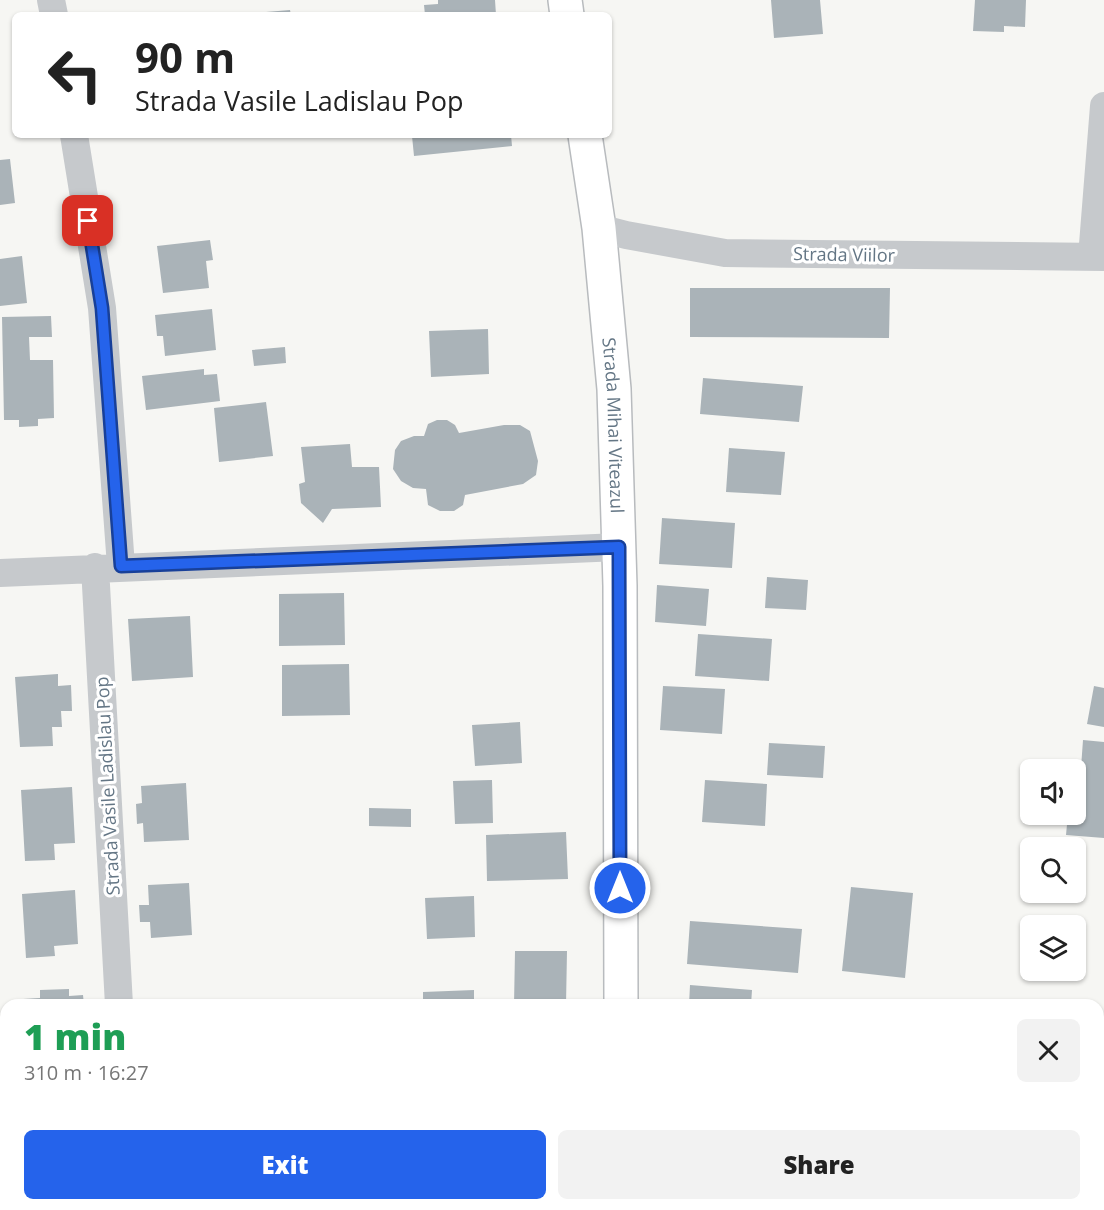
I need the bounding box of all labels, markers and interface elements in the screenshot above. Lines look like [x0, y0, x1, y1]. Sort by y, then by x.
text: 90 m [135, 28, 235, 85]
icon: left [36, 36, 114, 114]
text: Strada Vasile Ladislau Pop [135, 82, 463, 119]
pin [62, 195, 113, 246]
icon: arrive [71, 204, 104, 237]
street label: Strada Viilor [793, 241, 896, 267]
street label: Strada Mihai Viteazul [597, 336, 630, 514]
street label: Strada Vasile Ladislau Pop [89, 676, 125, 896]
map controls [1020, 759, 1086, 981]
button: sound [1020, 759, 1086, 825]
button: search [1020, 837, 1086, 903]
position arrow [588, 856, 652, 920]
button: layers [1020, 915, 1086, 981]
text: 1 min [24, 1012, 126, 1061]
button: close [1017, 1019, 1080, 1082]
text: 310 m · 16:27 [24, 1059, 149, 1086]
button: Exit [24, 1130, 546, 1199]
button: Share [558, 1130, 1080, 1199]

